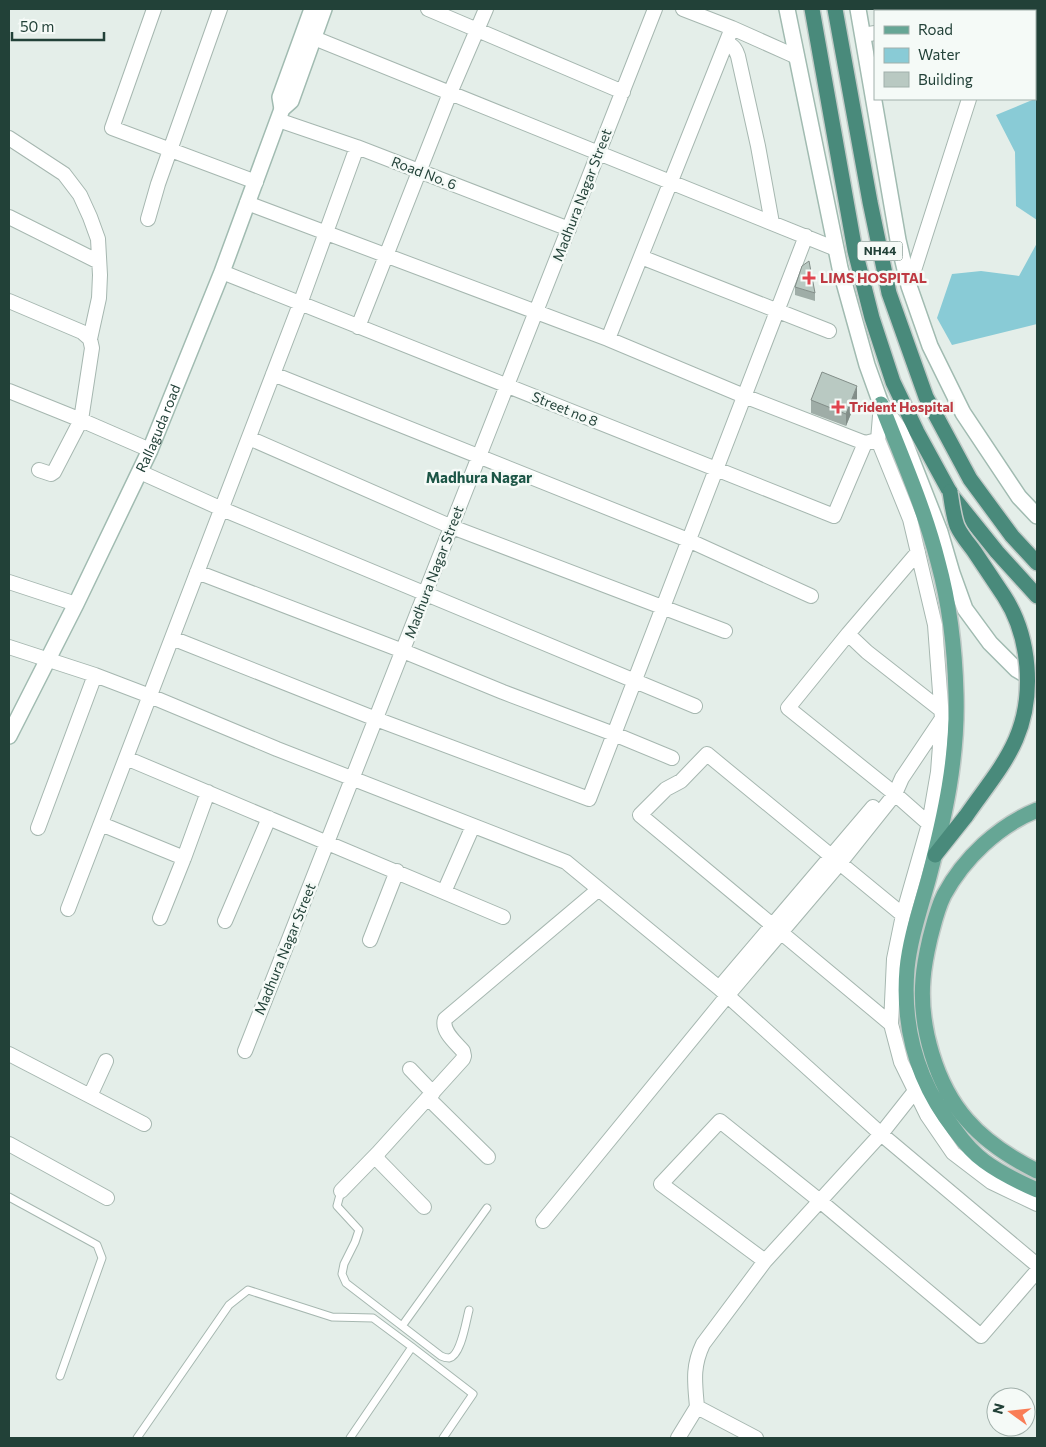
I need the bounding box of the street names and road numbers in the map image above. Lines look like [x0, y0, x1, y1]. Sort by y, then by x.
street label: Madhura Nagar Street [548, 126, 615, 263]
street label: Road No. 6 [389, 152, 459, 193]
road number: NH44 [858, 242, 902, 260]
street label: Rallaguda road [132, 382, 184, 475]
street label: Street no 8 [530, 388, 601, 429]
street label: Madhura Nagar Street [400, 503, 467, 640]
street label: Madhura Nagar Street [250, 880, 319, 1017]

